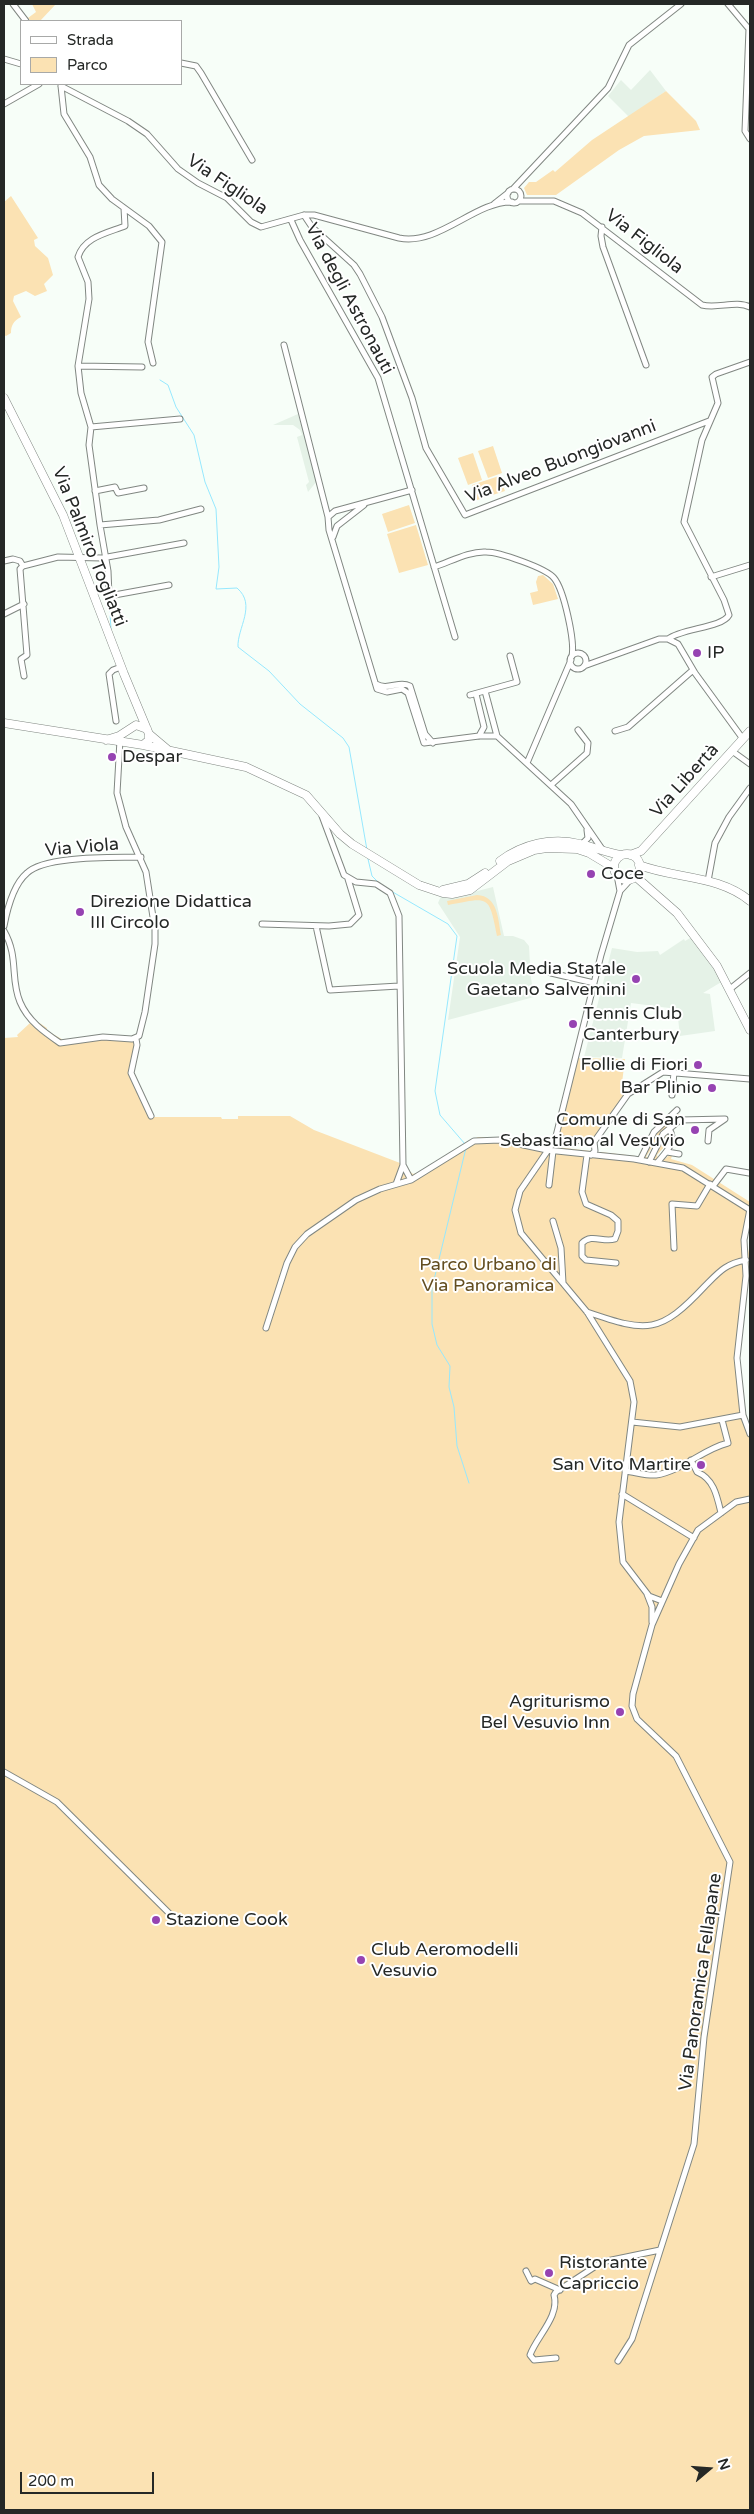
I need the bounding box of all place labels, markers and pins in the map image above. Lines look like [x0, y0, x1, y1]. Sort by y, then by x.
place label: IP [707, 642, 724, 664]
marker: IP [691, 647, 703, 659]
place label: Despar [122, 746, 182, 768]
marker: Despar [106, 751, 118, 763]
place label: Coce [601, 863, 644, 885]
marker: Coce [585, 868, 597, 880]
place label: Direzione Didattica III Circolo [90, 891, 252, 934]
marker: Direzione Didattica III Circolo [74, 906, 86, 918]
place label: Scuola Media Statale Gaetano Salvemini [447, 958, 626, 1001]
marker: Scuola Media Statale Gaetano Salvemini [630, 973, 642, 985]
place label: Tennis Club Canterbury [583, 1003, 682, 1046]
marker: Tennis Club Canterbury [567, 1018, 579, 1030]
place label: Follie di Fiori [580, 1054, 688, 1076]
marker: Follie di Fiori [692, 1059, 704, 1071]
place label: Bar Plinio [620, 1077, 702, 1099]
marker: Bar Plinio [706, 1082, 718, 1094]
place label: Comune di San Sebastiano al Vesuvio [500, 1109, 685, 1152]
marker: Comune di San Sebastiano al Vesuvio [689, 1124, 701, 1136]
place label: San Vito Martire [552, 1454, 691, 1476]
marker: San Vito Martire [695, 1459, 707, 1471]
place label: Agriturismo Bel Vesuvio Inn [480, 1691, 610, 1734]
marker: Agriturismo Bel Vesuvio Inn [614, 1706, 626, 1718]
place label: Stazione Cook [166, 1909, 288, 1931]
marker: Stazione Cook [150, 1914, 162, 1926]
place label: Club Aeromodelli Vesuvio [371, 1939, 518, 1982]
marker: Club Aeromodelli Vesuvio [355, 1954, 367, 1966]
place label: Ristorante Capriccio [559, 2252, 647, 2294]
marker: Ristorante Capriccio [543, 2267, 555, 2279]

